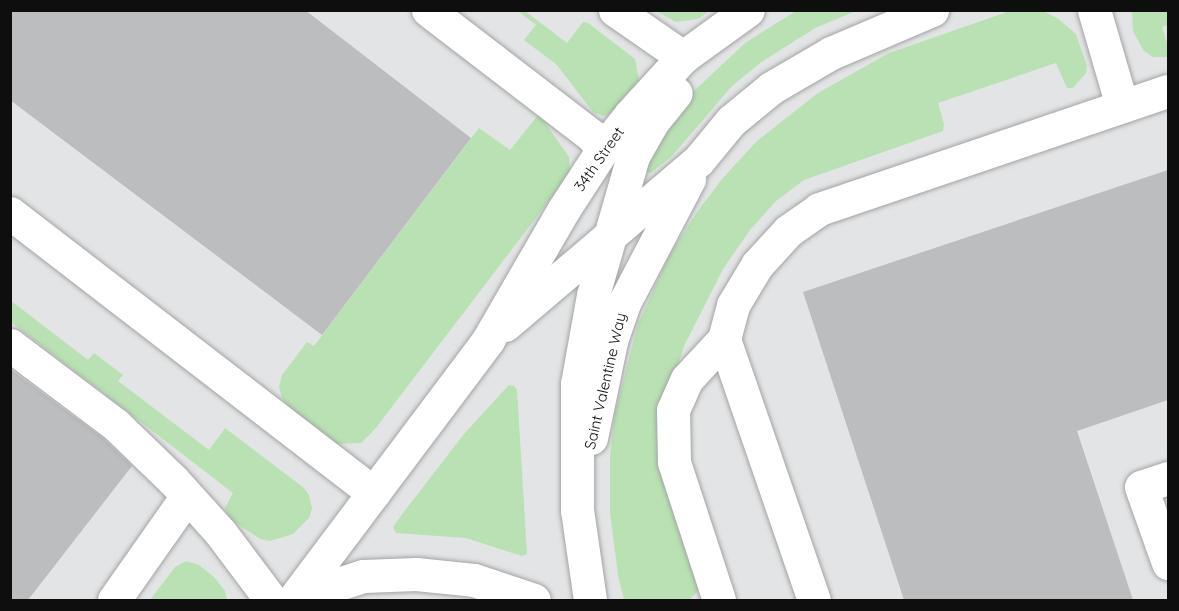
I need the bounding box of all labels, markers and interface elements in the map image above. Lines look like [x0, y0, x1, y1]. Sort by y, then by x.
street label: 34th Street [570, 123, 628, 195]
street label: Saint Valentine Way [581, 311, 629, 451]

